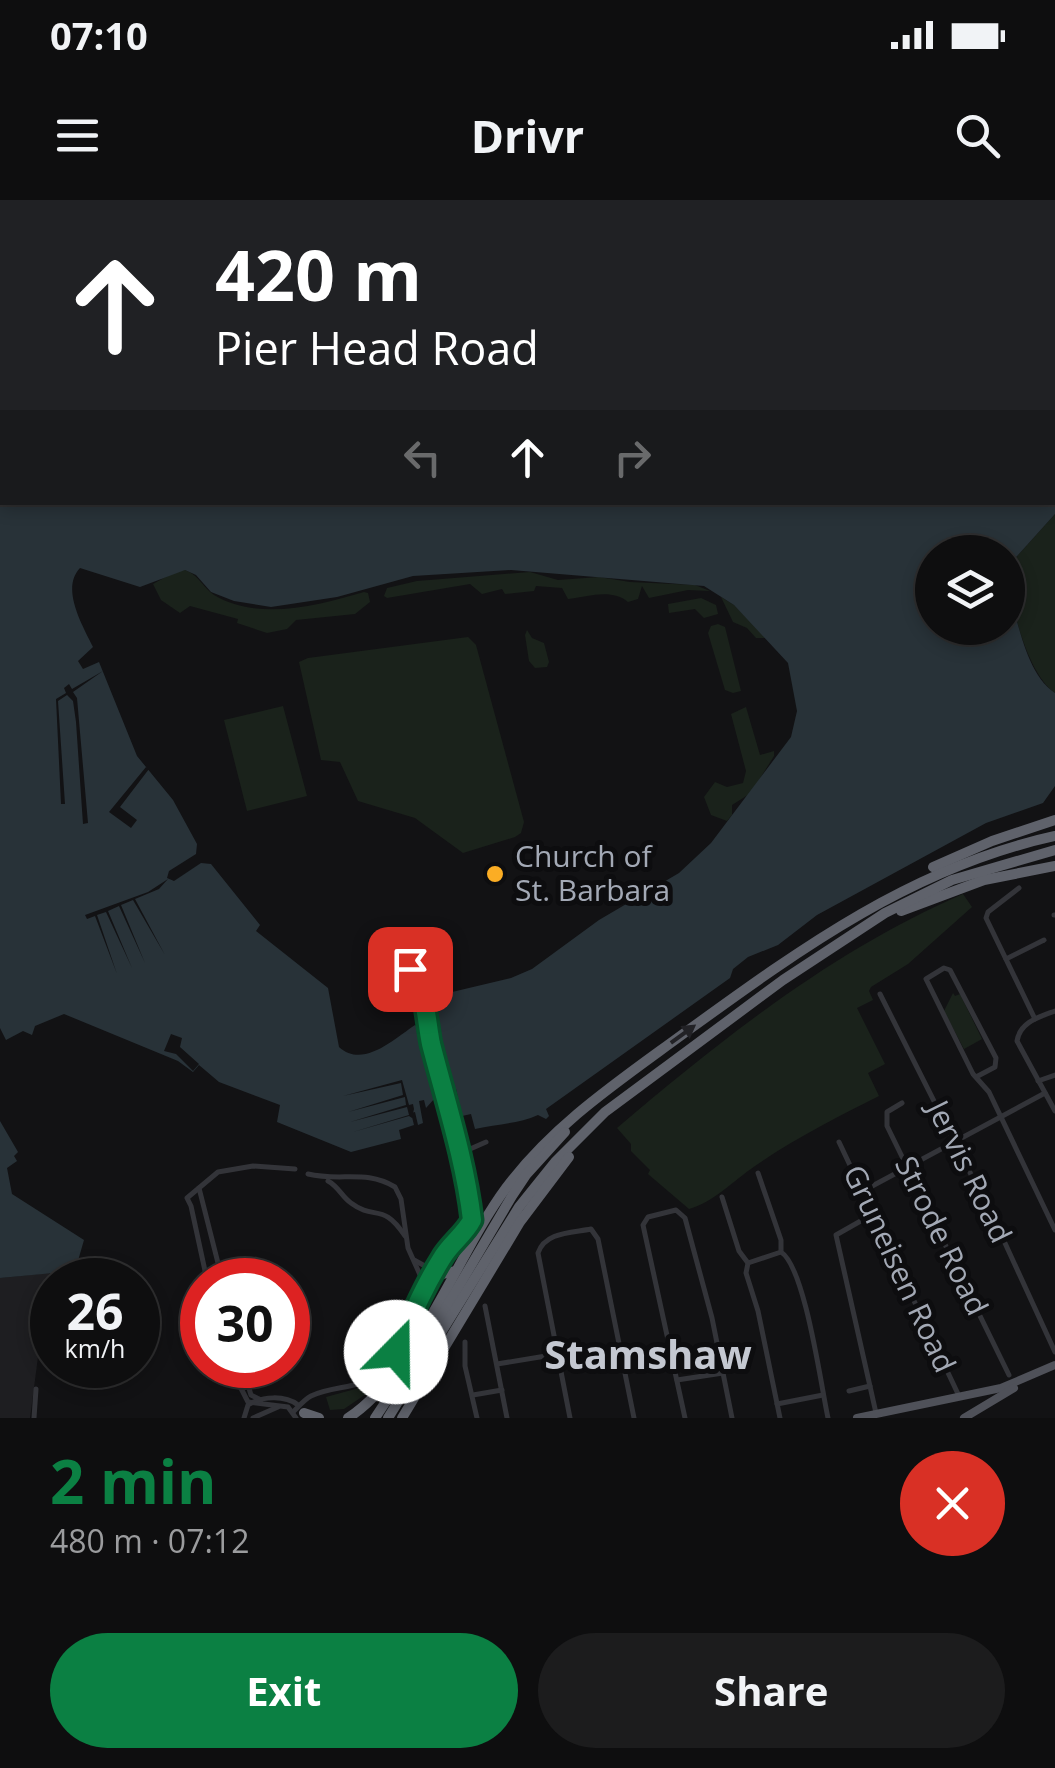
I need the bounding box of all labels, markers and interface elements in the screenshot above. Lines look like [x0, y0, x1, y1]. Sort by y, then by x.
text: 07:10 [50, 9, 148, 61]
text: Drivr [471, 105, 584, 166]
icon: menu [50, 108, 105, 163]
icon: search [950, 108, 1005, 163]
text: 420 m [215, 226, 422, 322]
icon: ahead [50, 240, 180, 370]
text: Pier Head Road [215, 317, 539, 378]
icon: left [395, 430, 450, 485]
icon: ahead [500, 430, 555, 485]
icon: right [605, 430, 660, 485]
map controls [915, 535, 1025, 645]
button: layers [915, 535, 1025, 645]
place label: Church of St. Barbara [515, 835, 670, 910]
marker: Church of St. Barbara [484, 863, 506, 885]
pin [368, 927, 453, 1012]
icon: arrive [383, 942, 438, 997]
one-way arrow [670, 1025, 696, 1045]
street label: Jervis Road [917, 1091, 1022, 1249]
street label: Strode Road [886, 1149, 998, 1322]
street label: Gruneisen Road [834, 1158, 966, 1379]
speed limit sign: 30 [180, 1258, 310, 1388]
text: 26 [66, 1277, 124, 1345]
position arrow [344, 1300, 448, 1404]
district label: Stamshaw [544, 1326, 752, 1381]
text: km/h [65, 1331, 125, 1365]
text: 2 min [50, 1440, 217, 1522]
button: close [900, 1451, 1005, 1556]
text: 480 m · 07:12 [50, 1519, 249, 1562]
button: Exit [50, 1633, 518, 1748]
button: Share [538, 1633, 1005, 1748]

